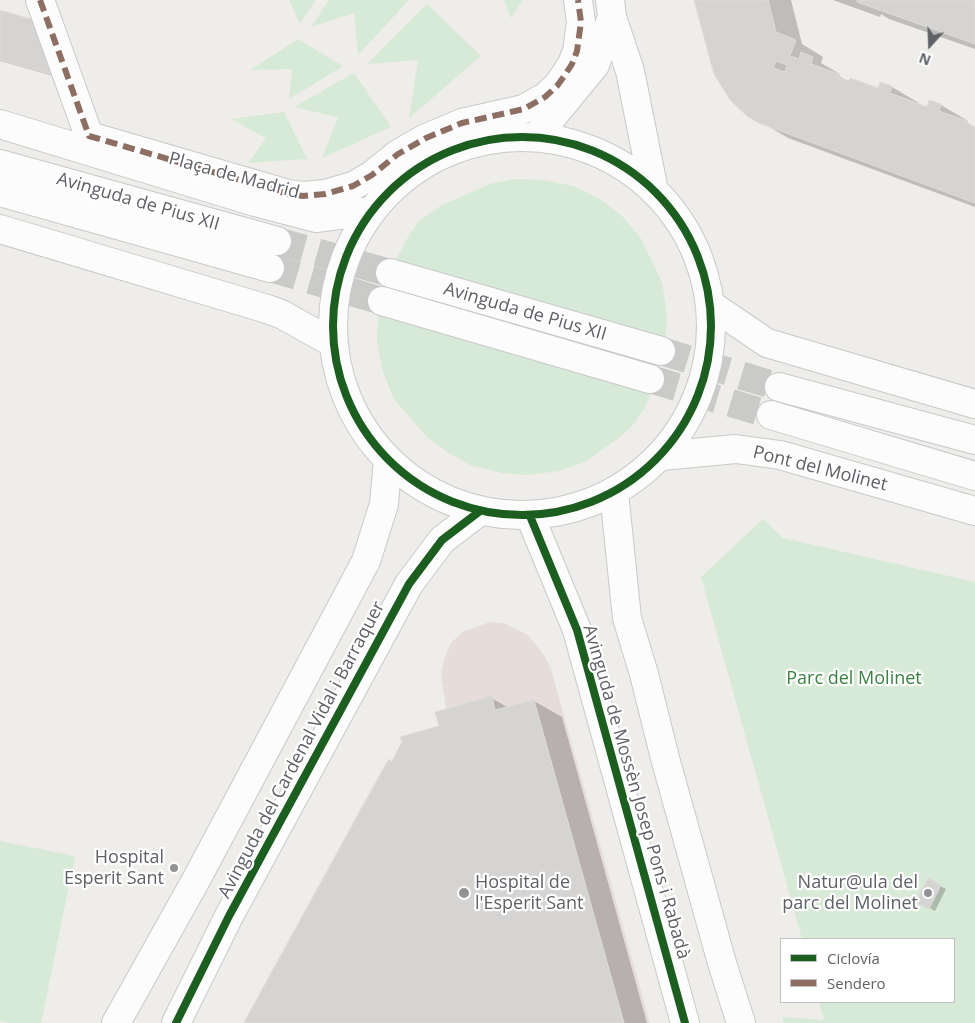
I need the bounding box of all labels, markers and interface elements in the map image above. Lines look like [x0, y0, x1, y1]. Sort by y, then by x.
north arrow [905, 20, 955, 70]
text: N [916, 49, 933, 70]
street label: Plaça de Madrid [166, 148, 302, 204]
street label: Avinguda de Pius XII [54, 168, 222, 236]
street label: Avinguda de Pius XII [441, 278, 609, 346]
street label: Pont del Molinet [751, 442, 889, 496]
street label: Avinguda del Cardenal Vidal i Barraquer [214, 598, 390, 902]
street label: Avinguda de Mossèn Josep Pons i Rabadà [578, 622, 694, 962]
park label: Parc del Molinet [786, 668, 922, 690]
place label: Hospital Esperit Sant [64, 847, 164, 890]
marker: Hospital Esperit Sant [168, 862, 180, 874]
place label: Hospital de l'Esperit Sant [475, 872, 584, 914]
place label: Natur@ula del parc del Molinet [782, 872, 918, 914]
marker: Hospital de l'Esperit Sant [457, 886, 471, 900]
marker: Natur@ula del parc del Molinet [922, 887, 934, 899]
legend [780, 938, 955, 1003]
text: Ciclovía [827, 948, 880, 968]
text: Sendero [827, 973, 886, 993]

